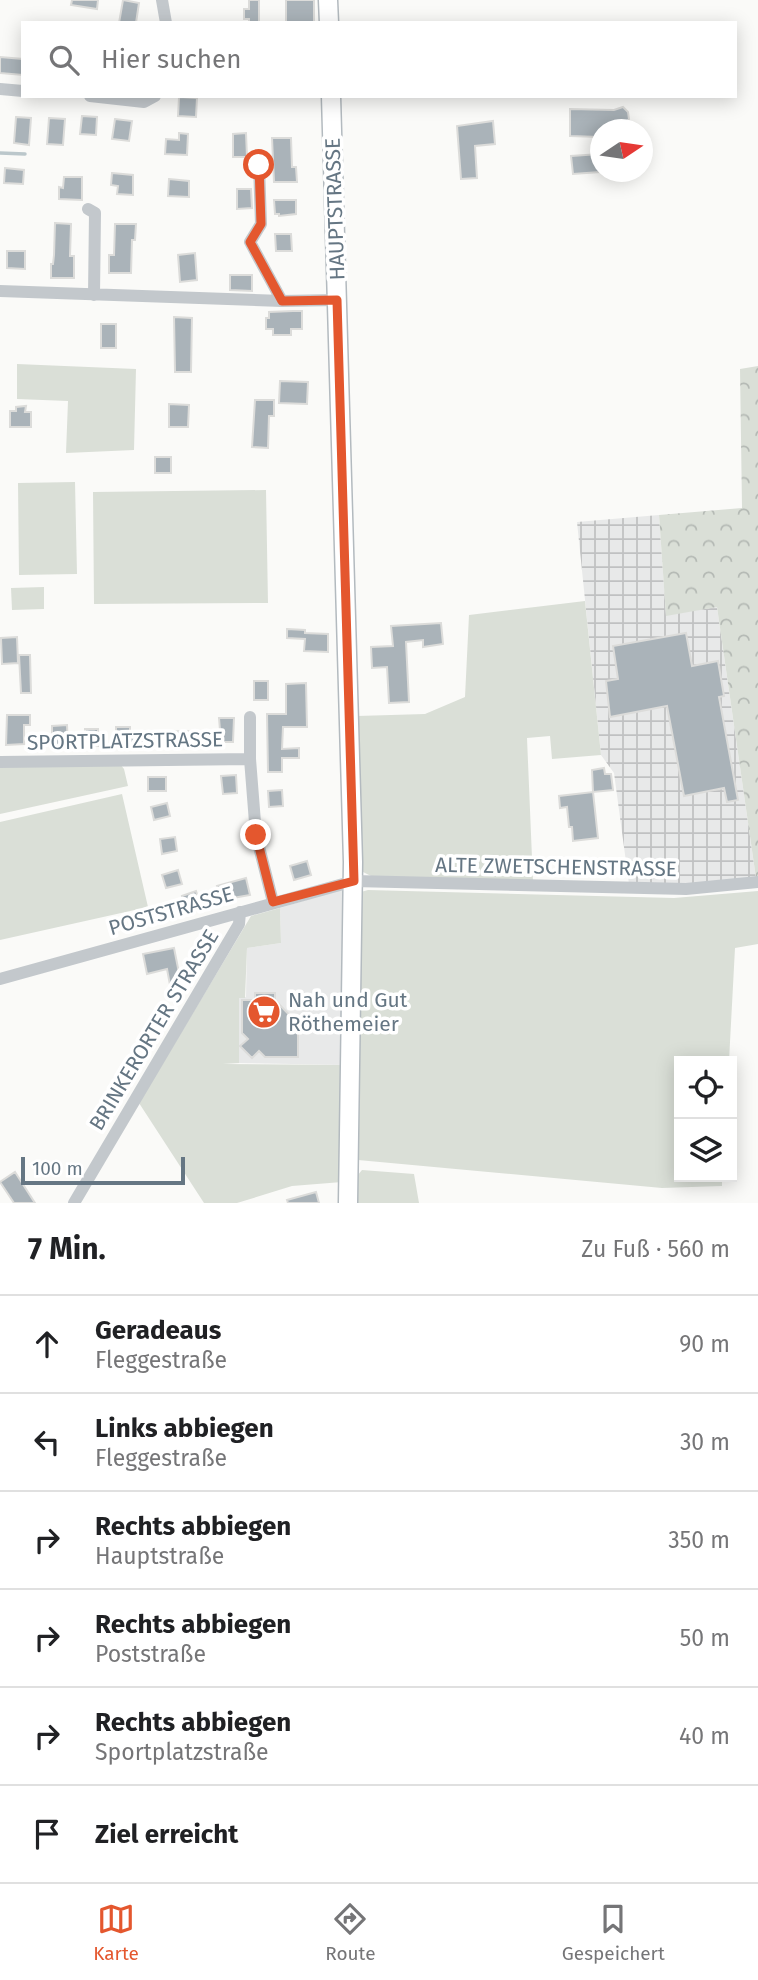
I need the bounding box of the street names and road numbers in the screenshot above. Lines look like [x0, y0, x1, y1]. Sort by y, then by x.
street label: HAUPTSTRASSE [320, 137, 350, 281]
street label: SPORTPLATZSTRASSE [27, 726, 223, 756]
street label: ALTE ZWETSCHENSTRASSE [435, 852, 677, 882]
street label: POSTSTRASSE [106, 881, 236, 941]
street label: BRINKERORTER STRASSE [84, 925, 224, 1135]

